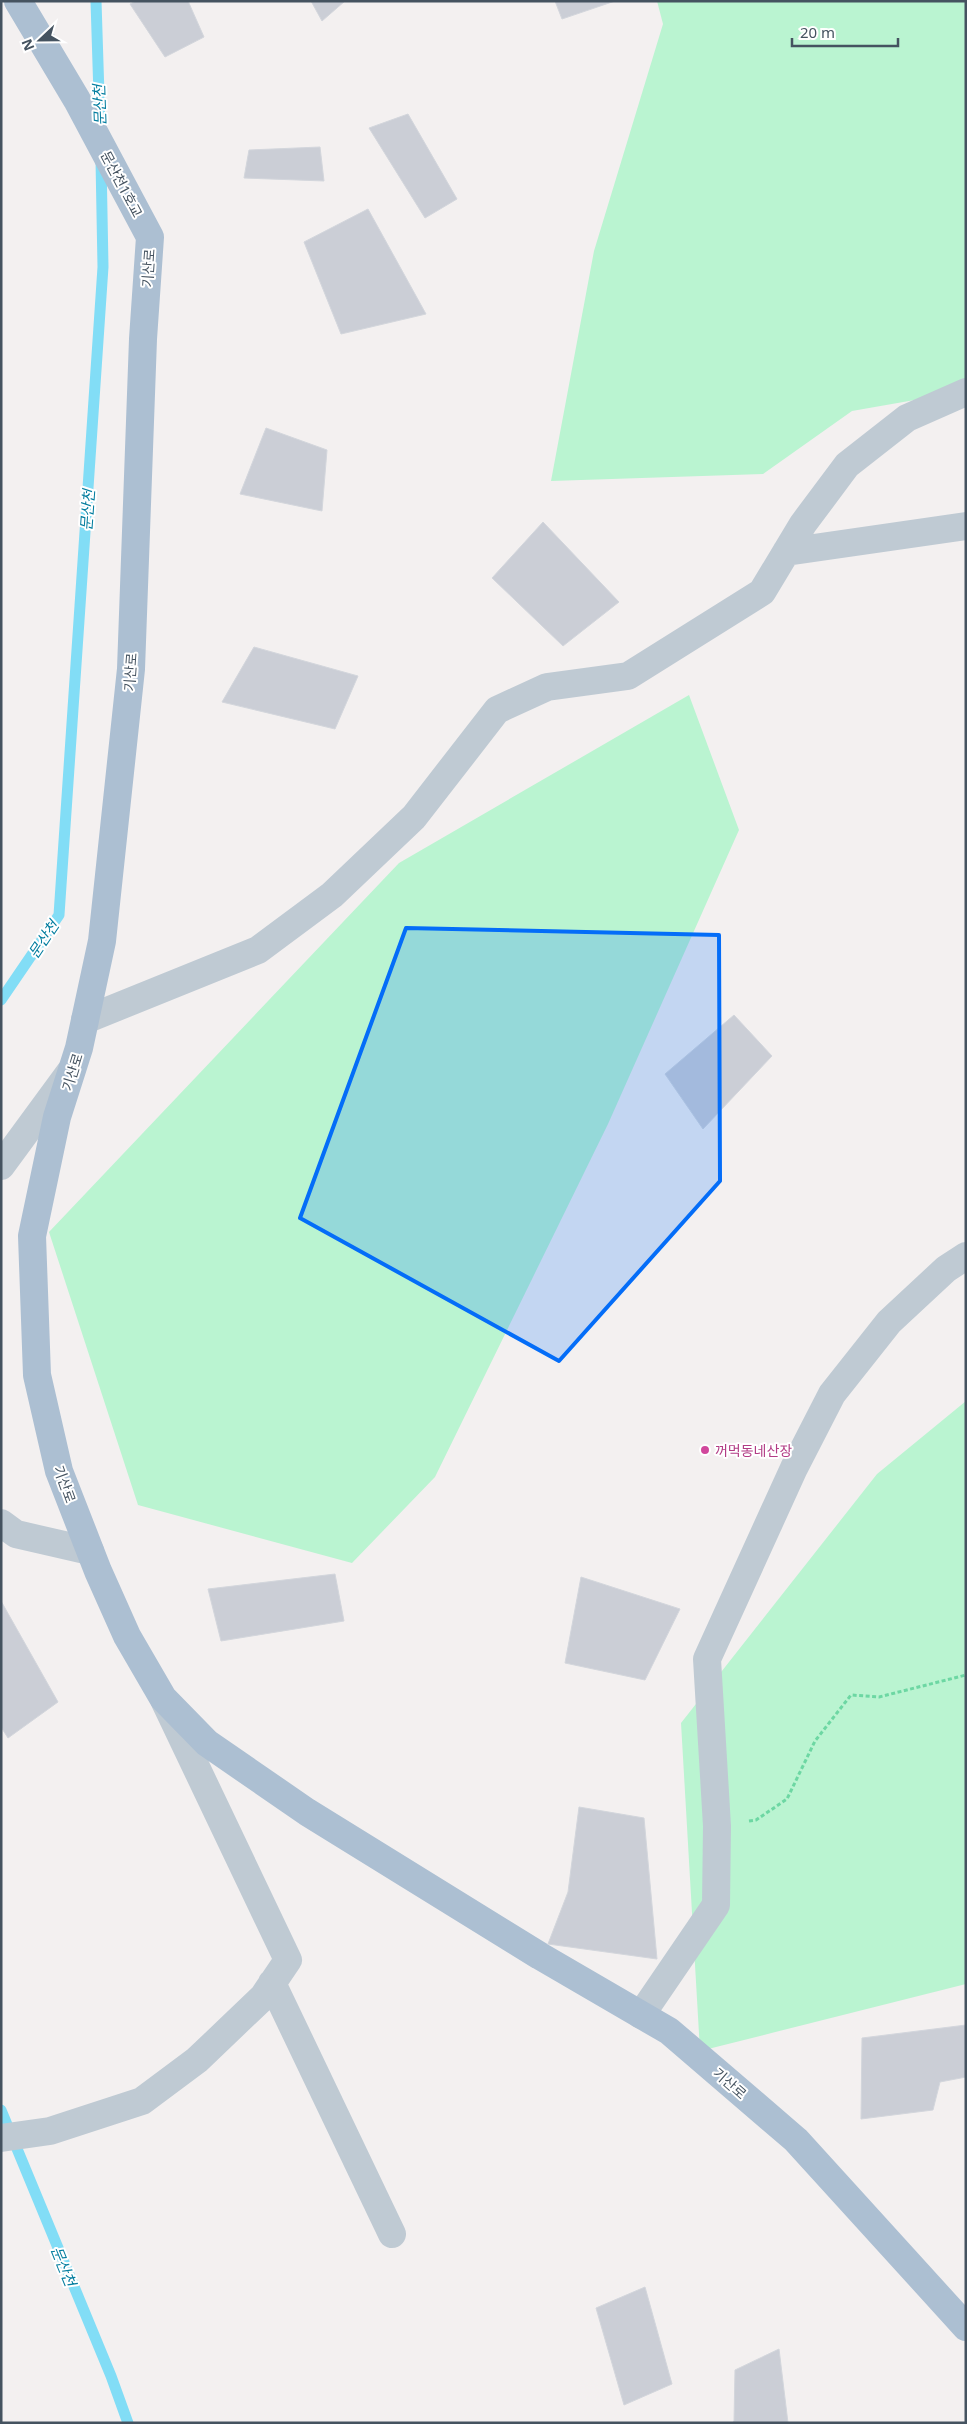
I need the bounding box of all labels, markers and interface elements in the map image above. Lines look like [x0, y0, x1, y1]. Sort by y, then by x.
north arrow [15, 15, 65, 65]
scale bar [792, 15, 898, 47]
text: 20 m [800, 22, 835, 42]
text: N [17, 36, 38, 54]
water label: 문산천 [88, 82, 110, 126]
street label: 문산천1호교 [97, 148, 147, 221]
street label: 기산로 [137, 248, 159, 288]
water label: 문산천 [76, 486, 99, 531]
street label: 기산로 [119, 652, 141, 692]
water label: 문산천 [23, 914, 64, 962]
street label: 기산로 [57, 1051, 87, 1093]
place label: 꺼먹동네산장 [715, 1441, 792, 1460]
marker: 꺼먹동네산장 [699, 1444, 711, 1456]
street label: 기산로 [49, 1463, 81, 1506]
street label: 기산로 [709, 2063, 751, 2103]
water label: 문산천 [47, 2243, 82, 2291]

